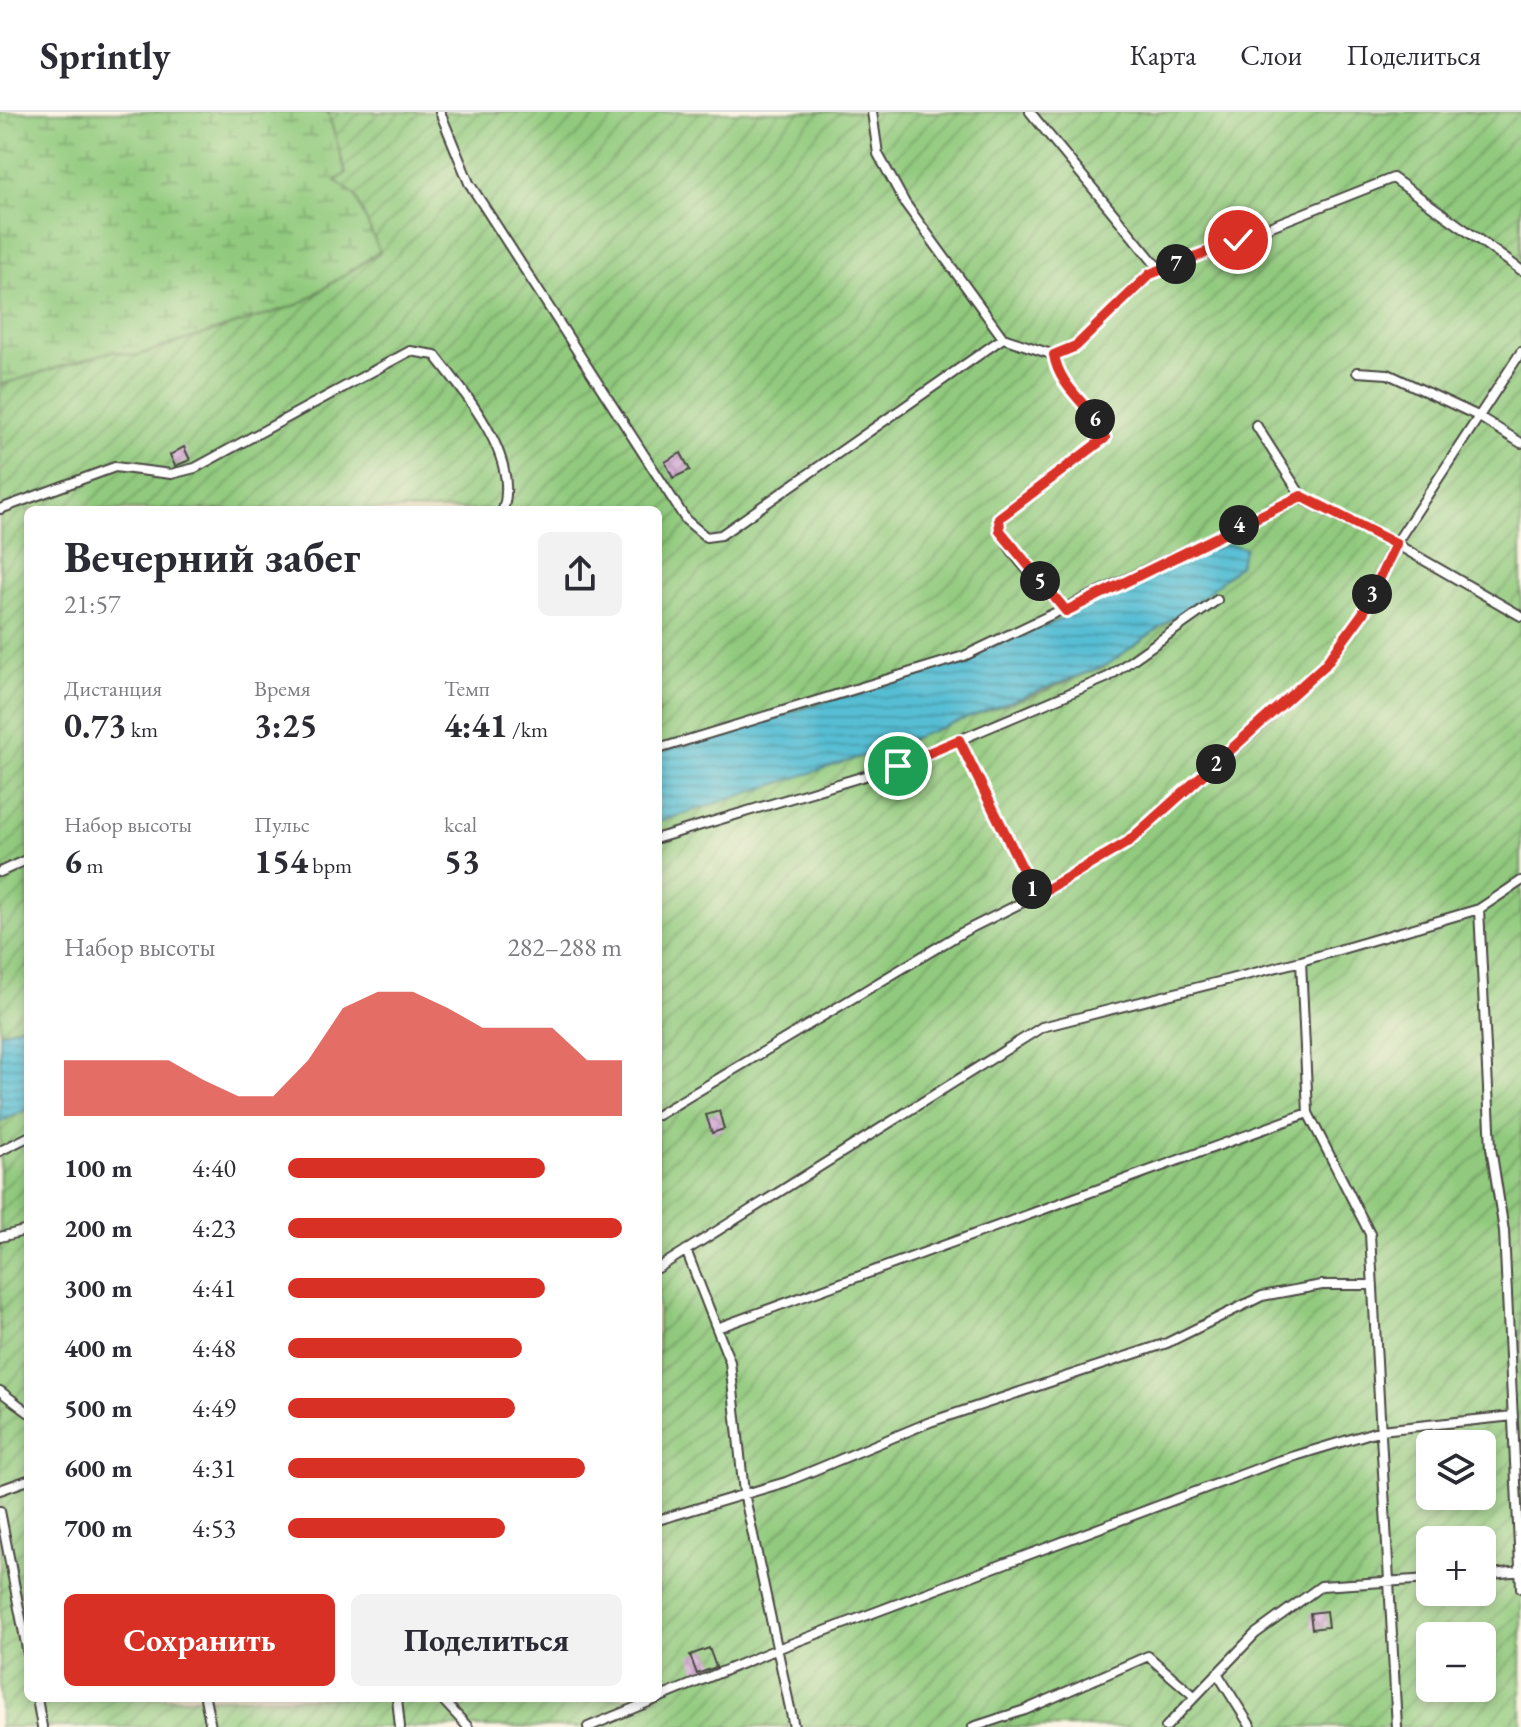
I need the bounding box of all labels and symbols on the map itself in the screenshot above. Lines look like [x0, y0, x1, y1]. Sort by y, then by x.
pin [1204, 206, 1272, 274]
pin: 7 [1156, 244, 1196, 284]
pin: 6 [1075, 399, 1115, 439]
pin: 4 [1219, 505, 1259, 545]
pin: 5 [1020, 561, 1060, 601]
pin: 3 [1352, 574, 1392, 614]
pin [864, 732, 932, 800]
pin: 2 [1196, 744, 1236, 784]
pin: 1 [1012, 869, 1052, 909]

